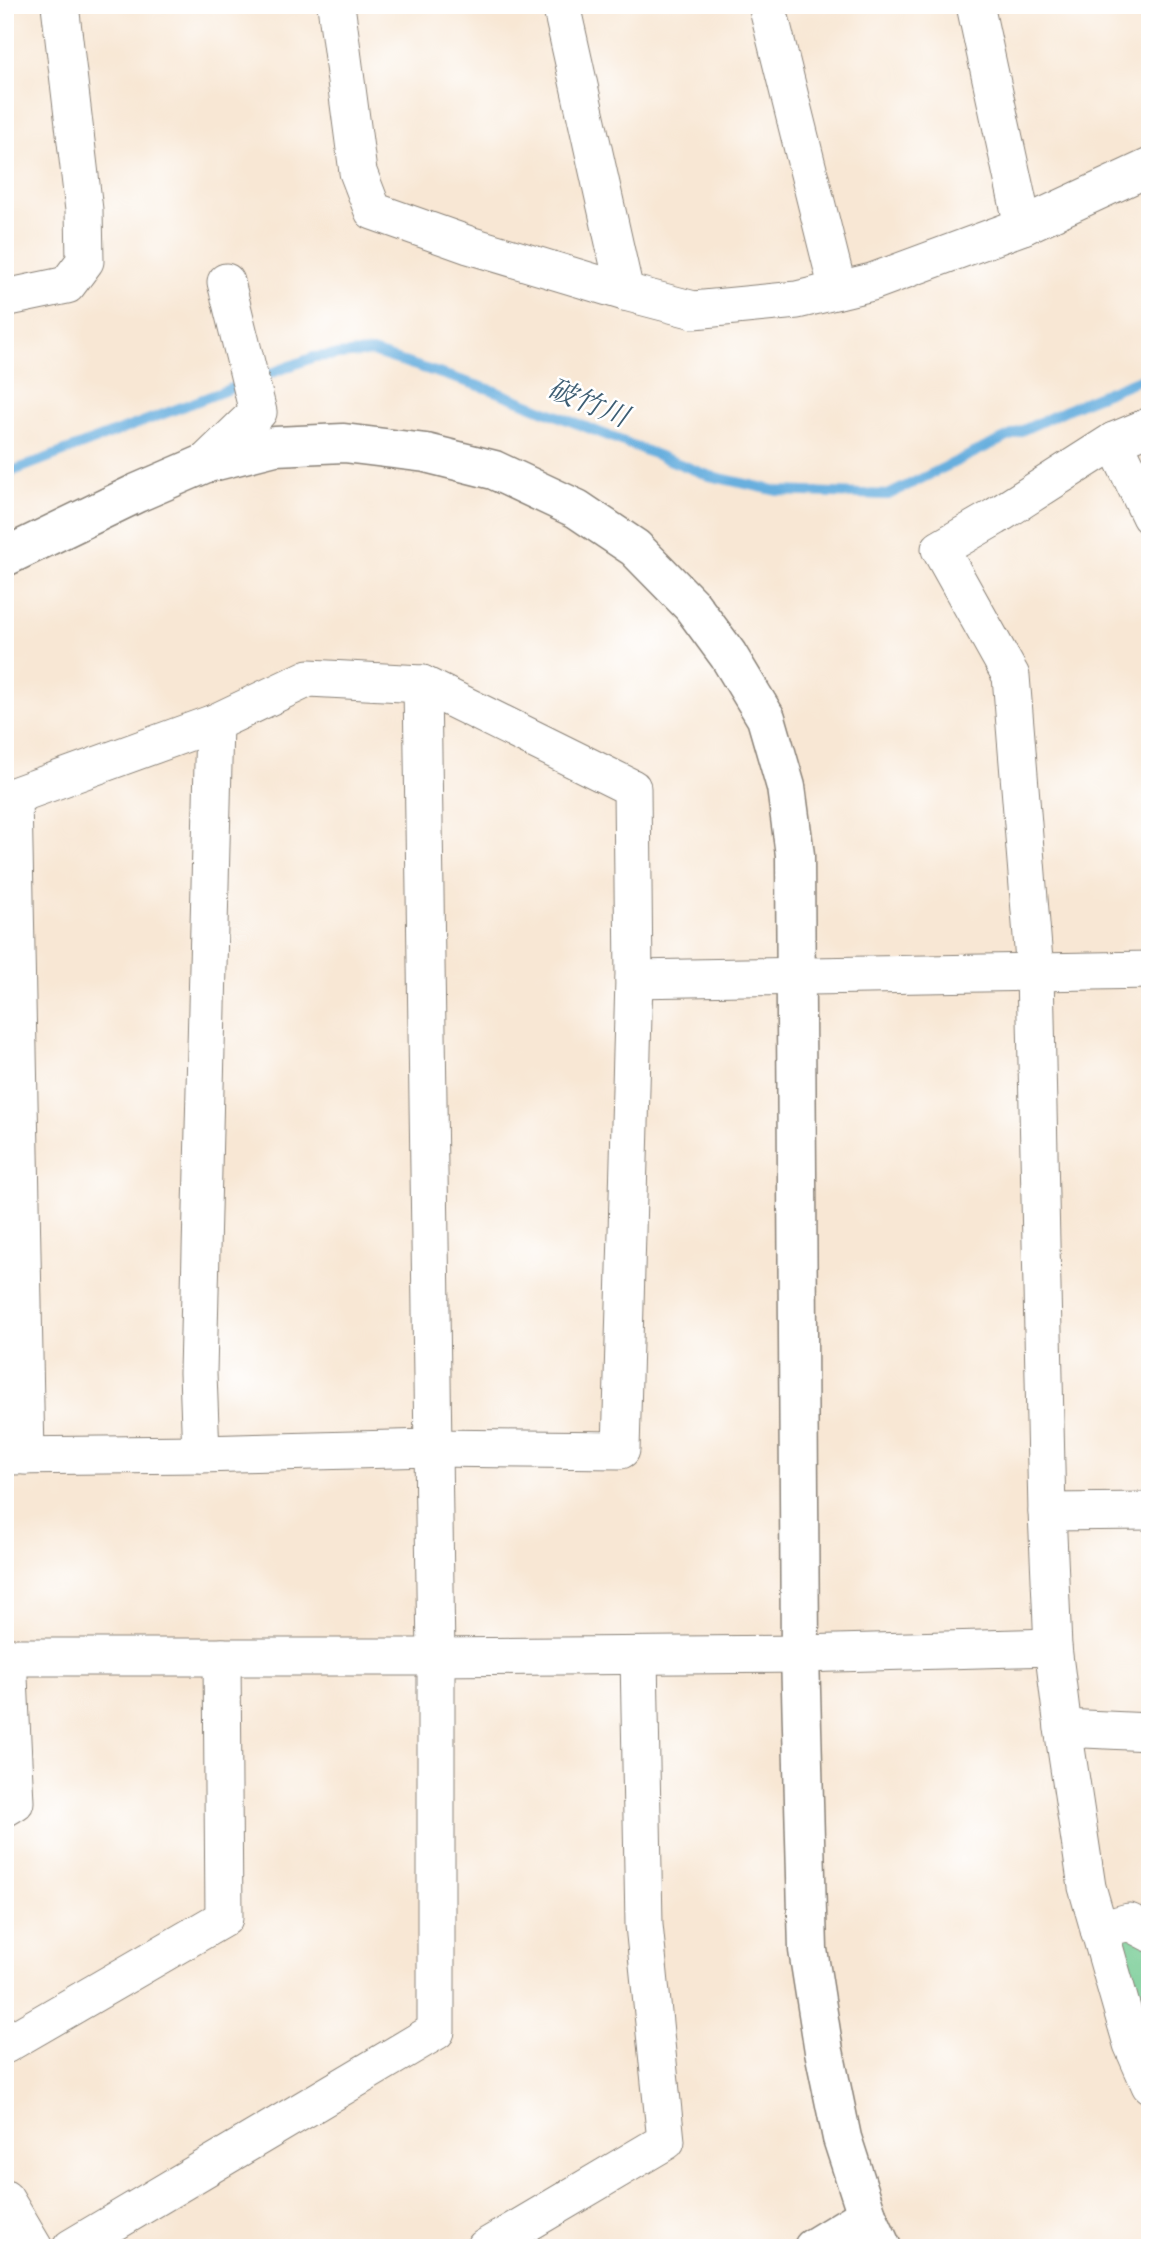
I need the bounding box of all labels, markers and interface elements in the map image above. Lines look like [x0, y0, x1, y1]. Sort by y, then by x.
water label: 破竹川 [542, 370, 637, 437]

